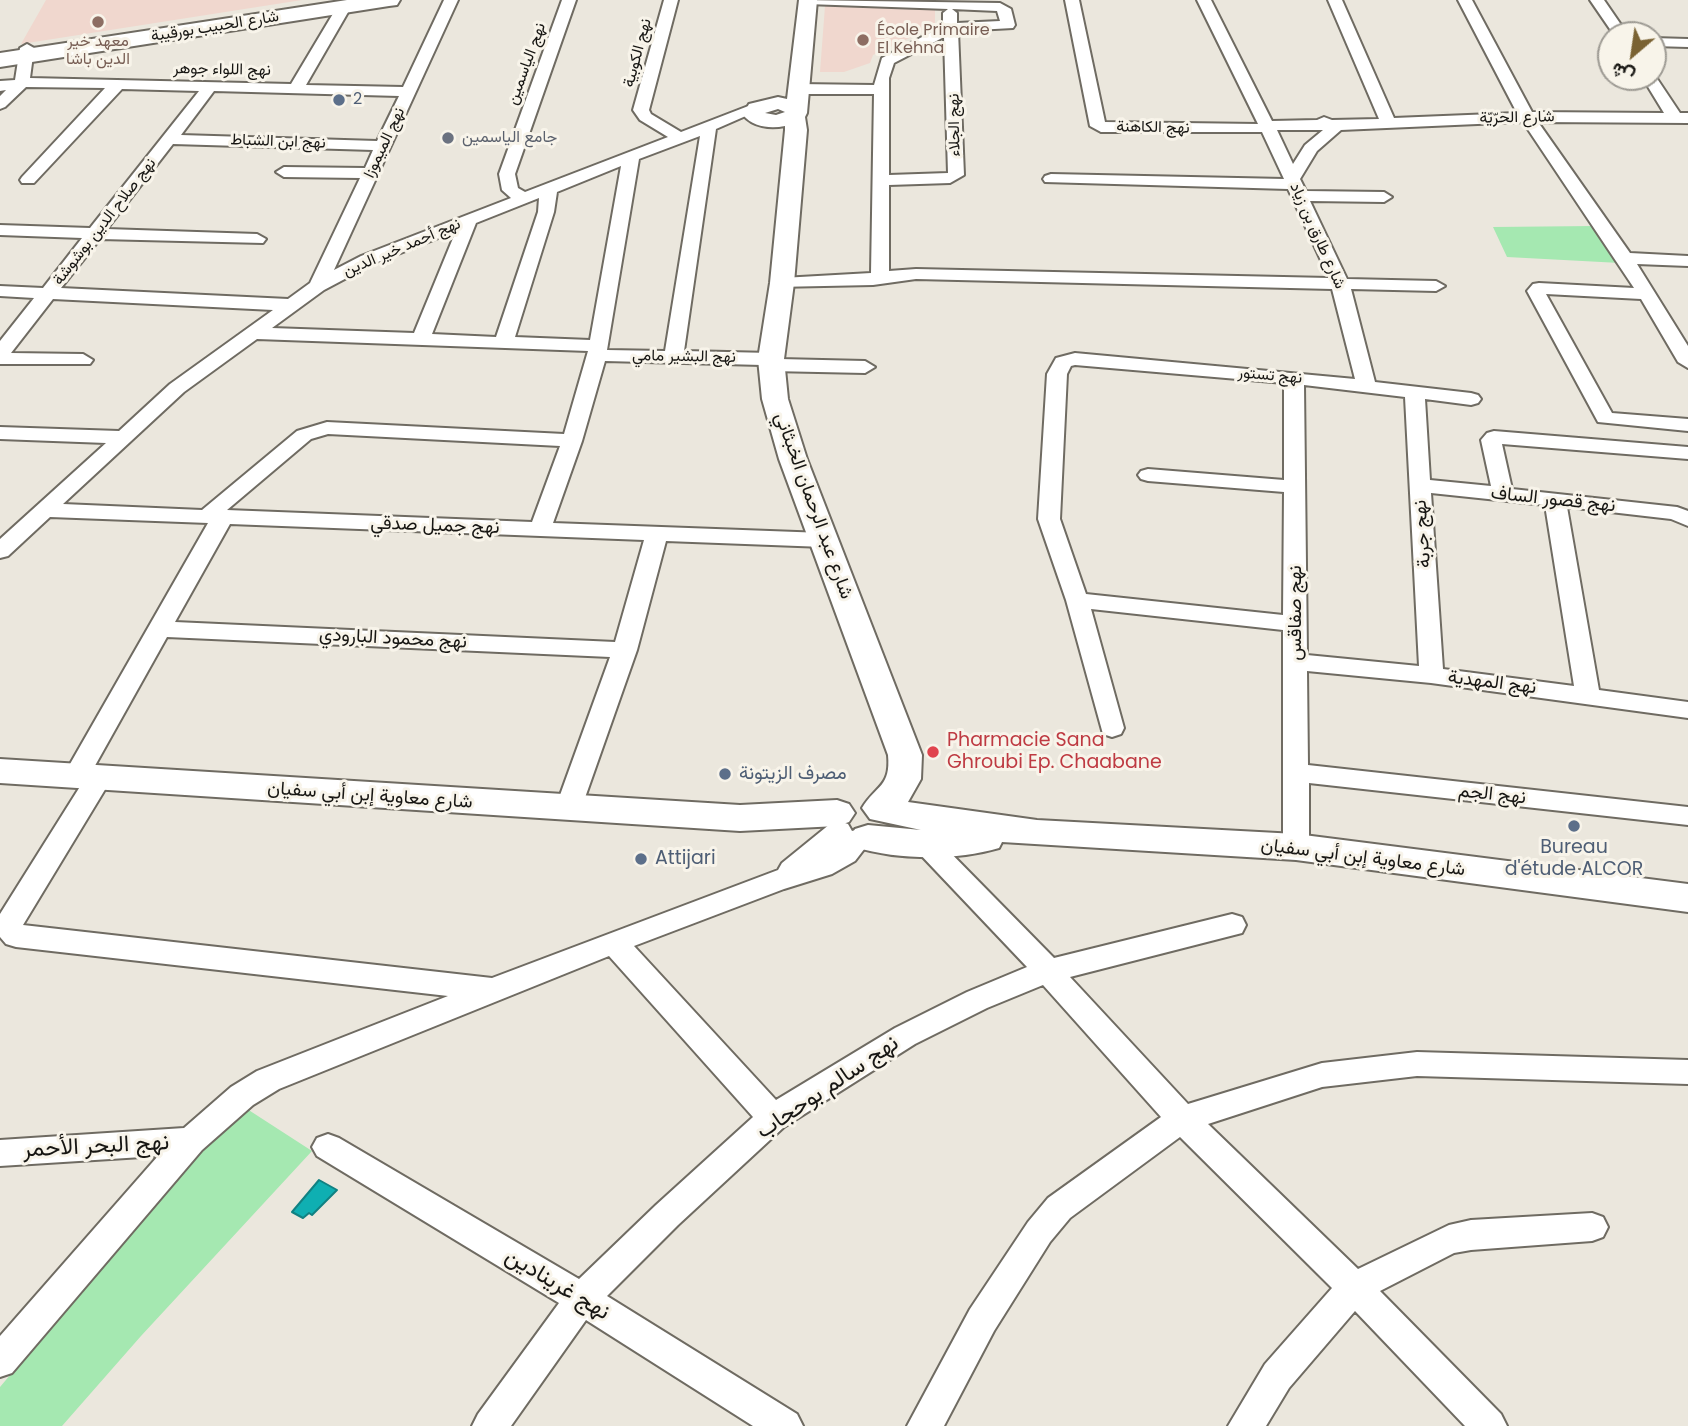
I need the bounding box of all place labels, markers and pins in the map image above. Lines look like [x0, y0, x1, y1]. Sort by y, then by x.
marker: معهد خير الدين باشا [90, 14, 106, 30]
place label: École Primaire El Kehna [877, 21, 990, 59]
place label: معهد خير الدين باشا [66, 32, 130, 70]
marker: École Primaire El Kehna [855, 32, 871, 48]
place label: 2 [353, 90, 362, 110]
marker: 2 [331, 92, 347, 108]
place label: جامع الياسمين [462, 128, 557, 148]
marker: جامع الياسمين [440, 130, 456, 146]
place label: Pharmacie Sana Ghroubi Ep. Chaabane [947, 730, 1162, 774]
marker: Pharmacie Sana Ghroubi Ep. Chaabane [925, 744, 941, 760]
place label: مصرف الزيتونة [739, 763, 847, 785]
marker: مصرف الزيتونة [717, 766, 733, 782]
marker: Bureau d'étude ALCOR [1566, 818, 1582, 834]
place label: Bureau d'étude ALCOR [1505, 837, 1643, 881]
place label: Attijari [655, 848, 716, 870]
marker: Attijari [633, 851, 649, 867]

